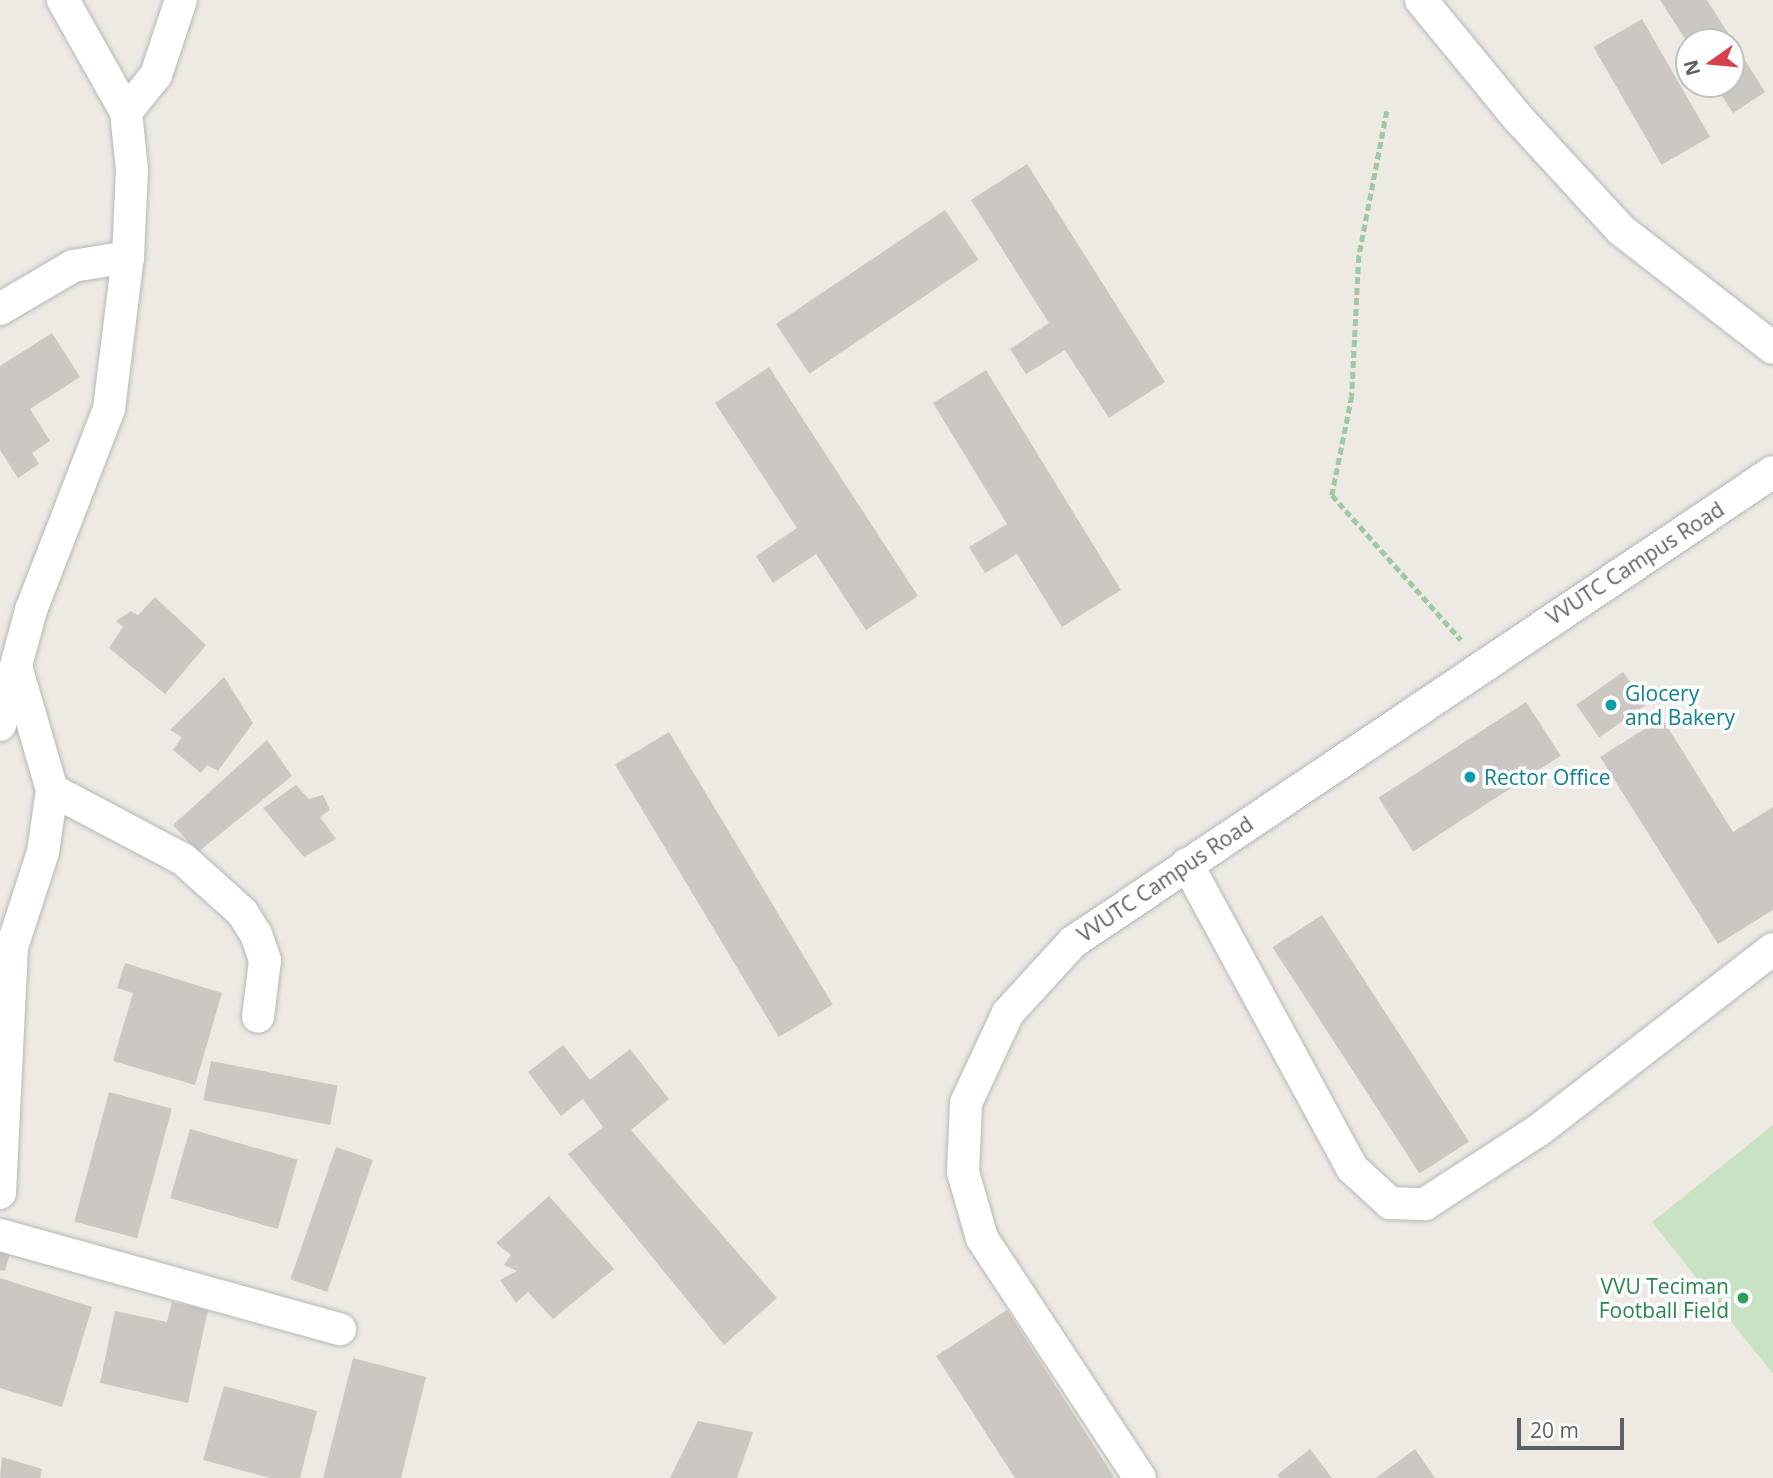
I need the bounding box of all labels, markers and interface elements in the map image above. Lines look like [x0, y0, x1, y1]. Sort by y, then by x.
north arrow [1675, 28, 1745, 98]
text: N [1677, 57, 1706, 79]
street label: VVUTC Campus Road [1542, 496, 1728, 630]
place label: Glocery and Bakery [1625, 680, 1735, 730]
marker: Glocery and Bakery [1603, 697, 1619, 713]
place label: Rector Office [1484, 764, 1611, 790]
marker: Rector Office [1462, 769, 1478, 785]
street label: VVUTC Campus Road [1072, 811, 1258, 947]
place label: VVU Teciman Football Field [1599, 1273, 1729, 1323]
marker: VVU Teciman Football Field [1735, 1290, 1751, 1306]
scale bar [1521, 1404, 1628, 1448]
text: 20 m [1530, 1416, 1579, 1444]

